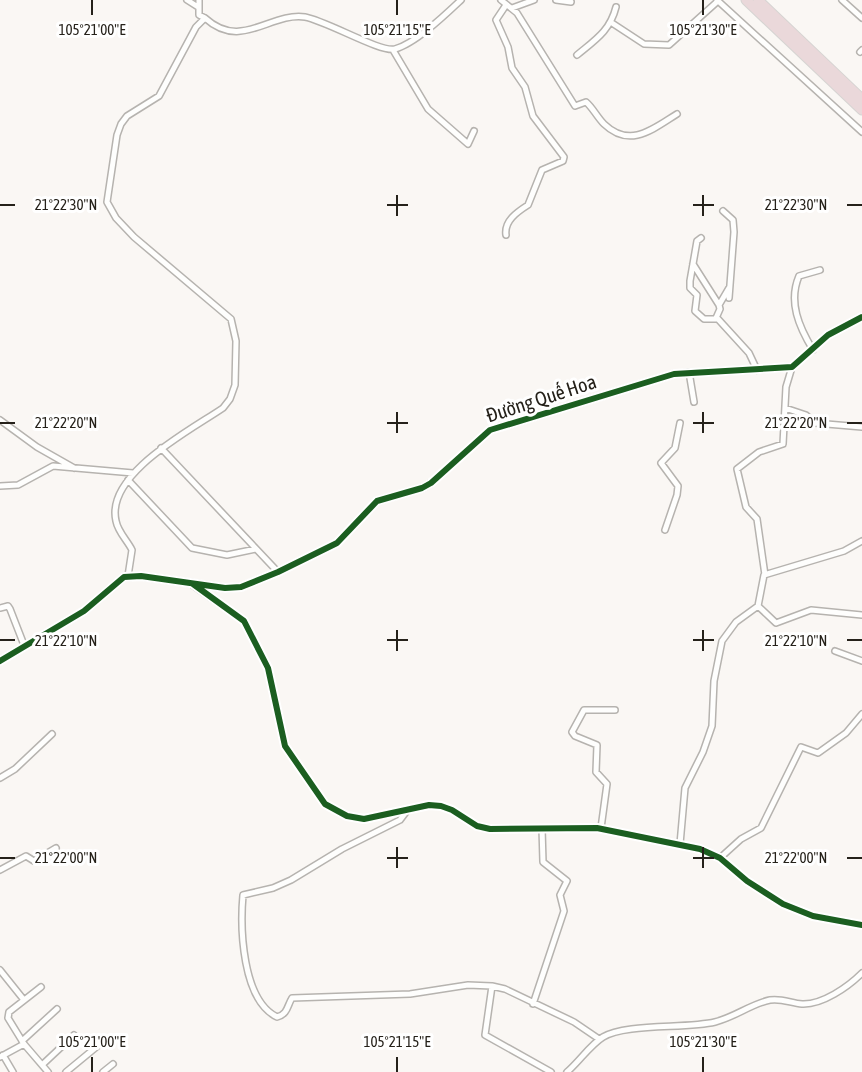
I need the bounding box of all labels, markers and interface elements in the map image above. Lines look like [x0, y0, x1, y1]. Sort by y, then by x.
text: 105°21'00"E [58, 21, 126, 38]
text: 105°21'15"E [363, 21, 431, 38]
text: 105°21'30"E [669, 21, 737, 38]
text: 21°22'30"N [35, 196, 97, 213]
text: 21°22'30"N [765, 196, 827, 213]
street label: Đường Quế Hoa [483, 369, 599, 427]
text: 21°22'20"N [35, 414, 97, 431]
text: 21°22'20"N [765, 414, 827, 431]
text: 21°22'10"N [35, 632, 97, 649]
text: 21°22'10"N [765, 632, 827, 649]
text: 21°22'00"N [35, 849, 97, 866]
text: 21°22'00"N [765, 849, 827, 866]
text: 105°21'00"E [58, 1033, 126, 1050]
text: 105°21'15"E [363, 1033, 431, 1050]
text: 105°21'30"E [669, 1033, 737, 1050]

